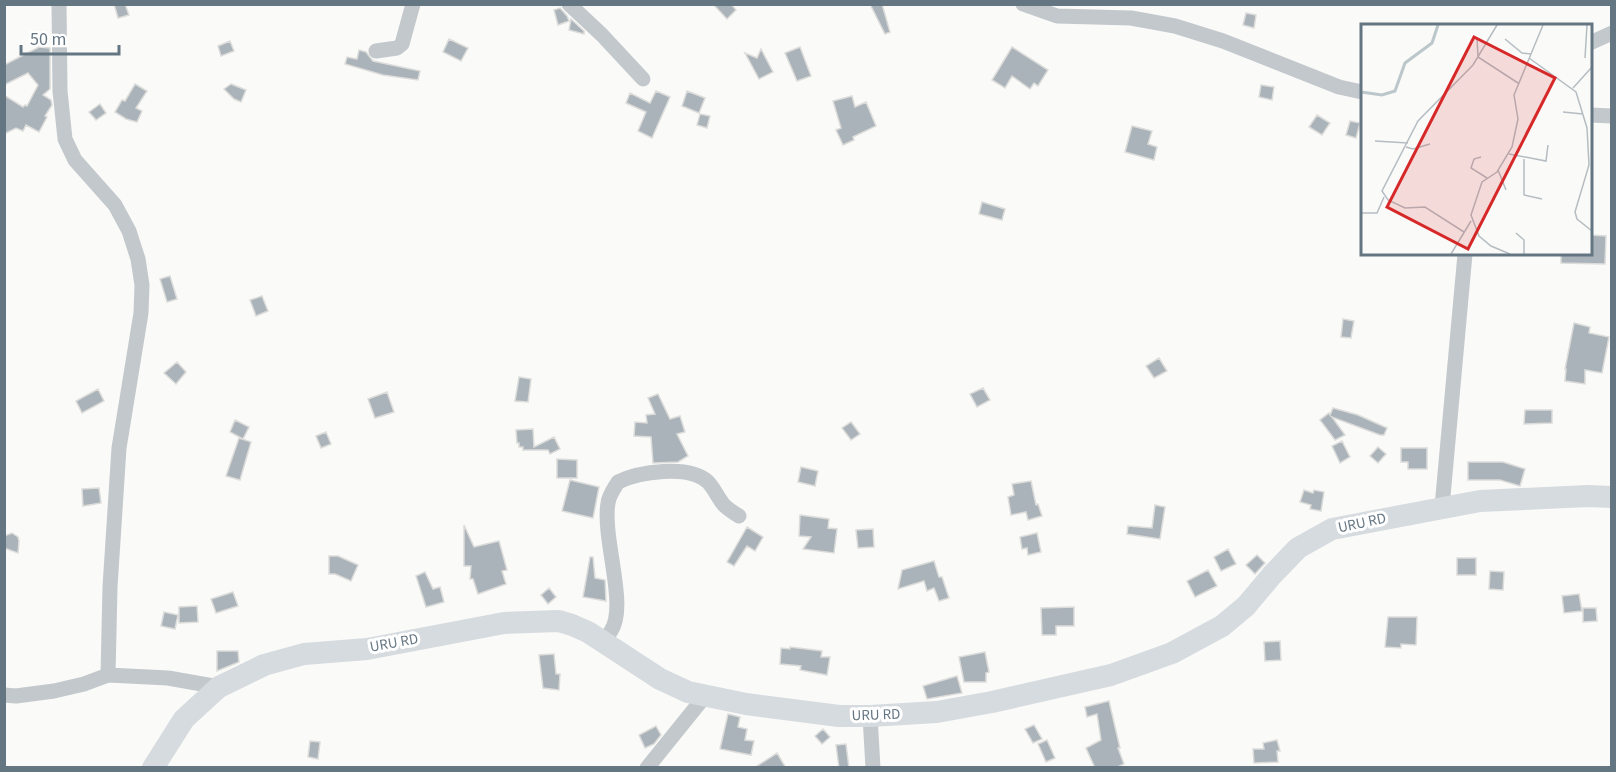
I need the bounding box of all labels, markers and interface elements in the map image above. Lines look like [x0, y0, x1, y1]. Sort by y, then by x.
scale bar [21, 18, 118, 56]
inset map [1361, 24, 1592, 255]
text: 50 m [30, 27, 66, 52]
street label: URU RD [1336, 508, 1388, 538]
street label: URU RD [368, 628, 420, 658]
street label: URU RD [851, 704, 901, 726]

